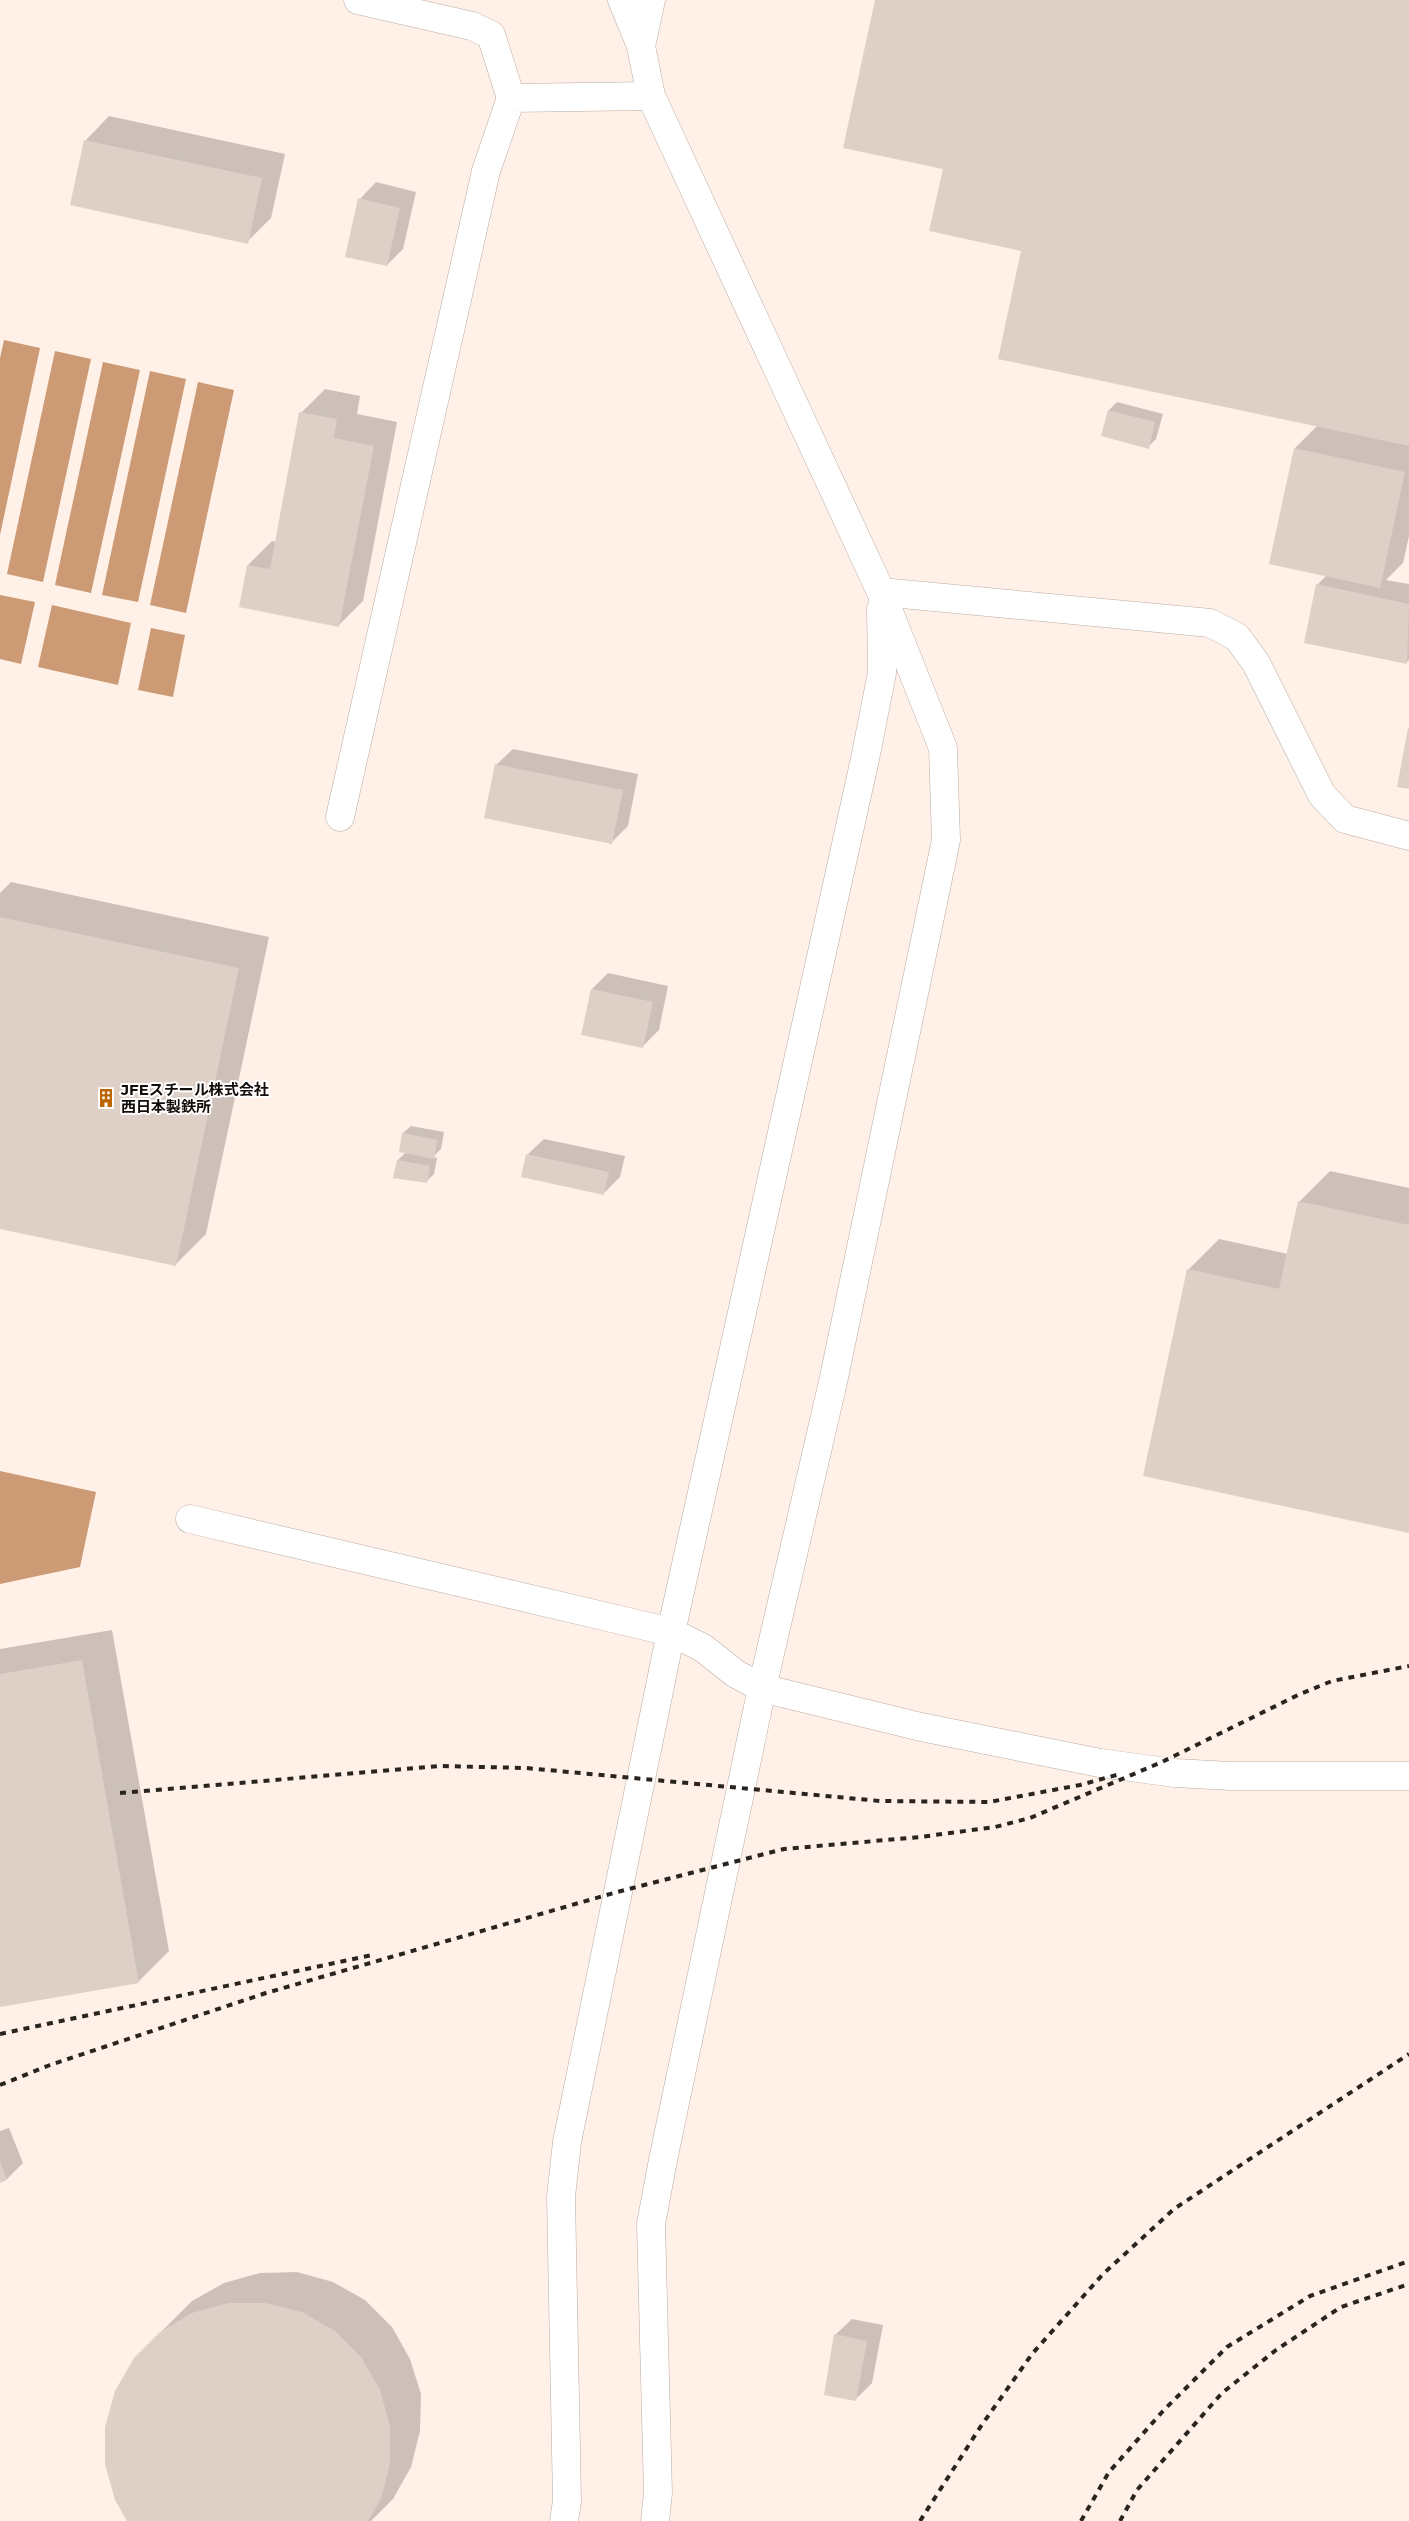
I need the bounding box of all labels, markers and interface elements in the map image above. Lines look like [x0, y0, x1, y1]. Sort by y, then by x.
place label: JFEスチール株式会社 西日本製鉄所 [120, 1080, 269, 1116]
building icon: JFEスチール株式会社 西日本製鉄所 [95, 1087, 117, 1109]

